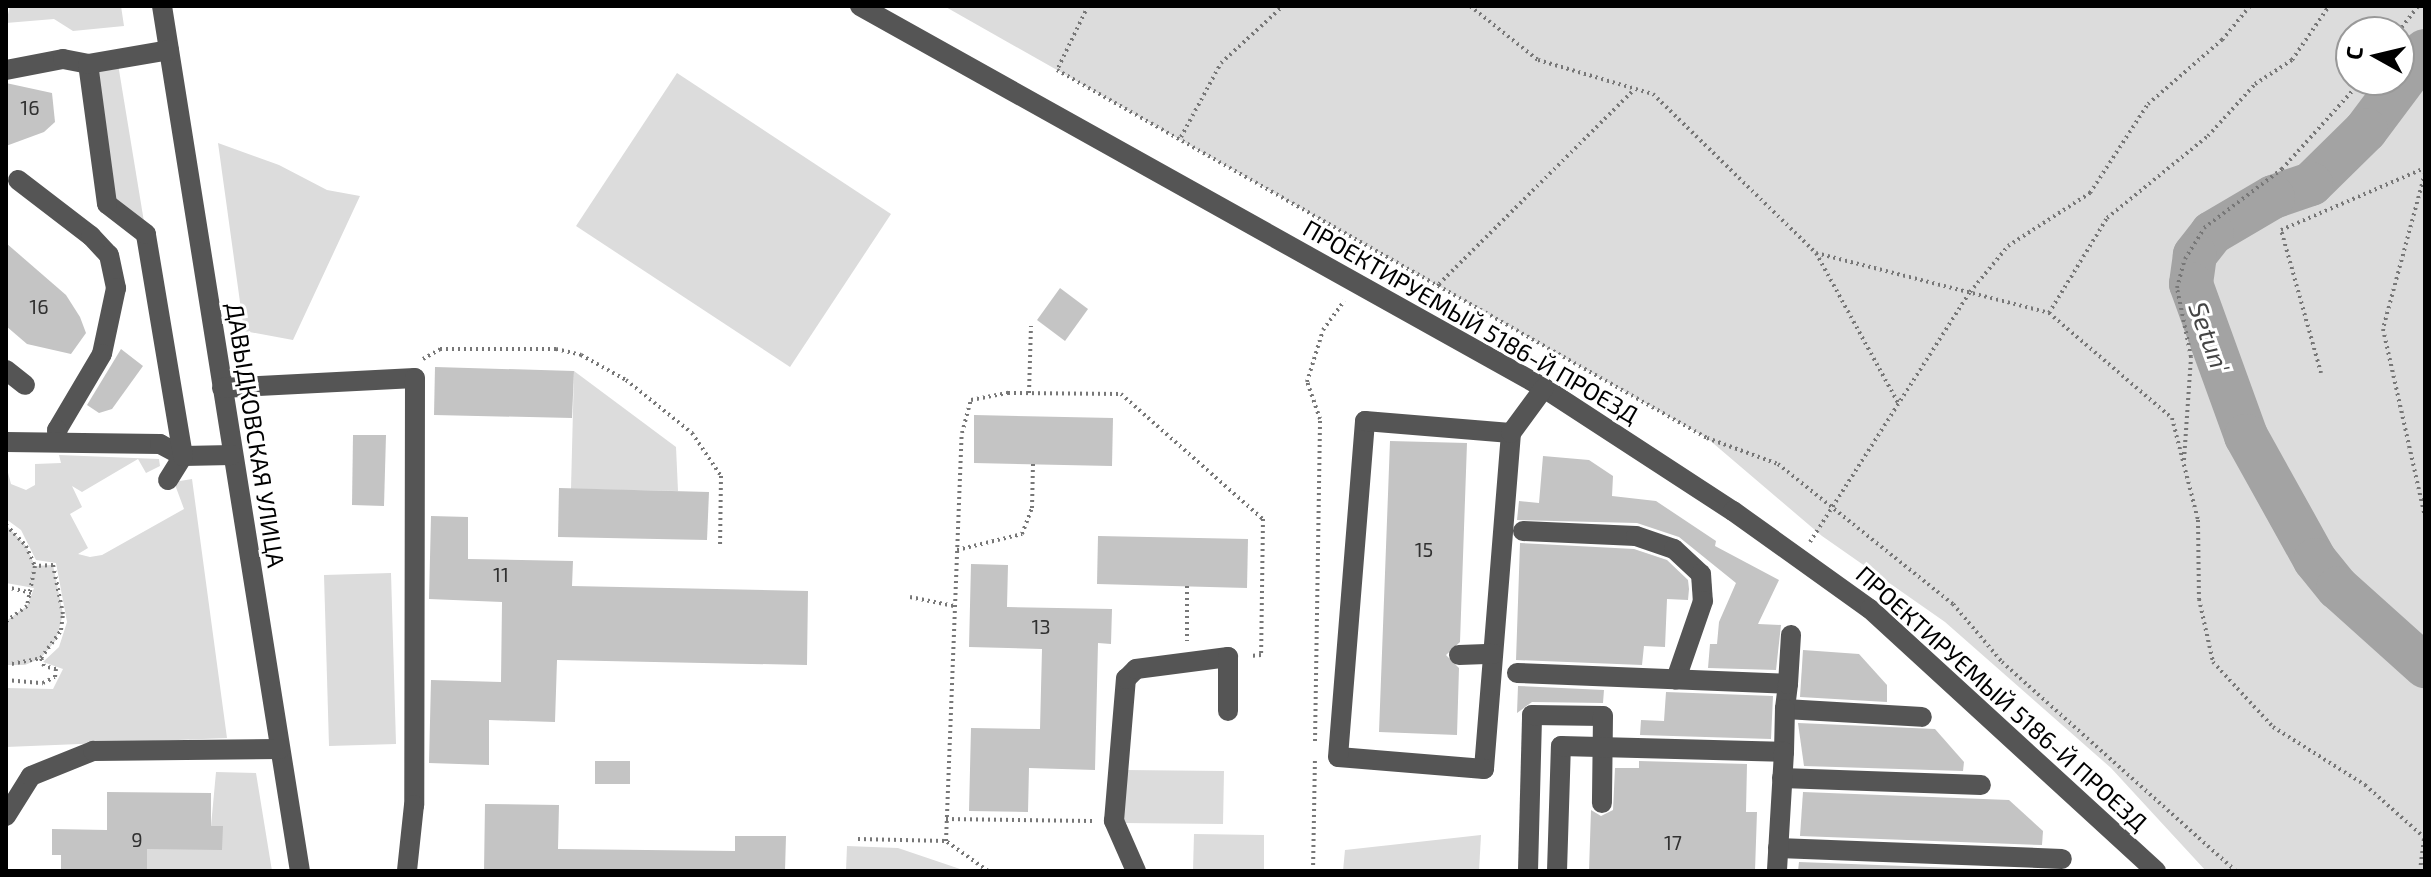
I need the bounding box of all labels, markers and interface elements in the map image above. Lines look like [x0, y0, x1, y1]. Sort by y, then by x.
north arrow [2335, 16, 2415, 96]
text: С [2339, 45, 2367, 61]
house number: 16 [20, 95, 40, 119]
street label: ПРОЕКТИРУЕМЫЙ 5186-Й ПРОЕЗД [1298, 213, 1644, 429]
house number: 16 [29, 294, 49, 318]
water label: Setun' [2183, 297, 2237, 377]
street label: ДАВЫДКОВСКАЯ УЛИЦА [221, 301, 291, 569]
house number: 15 [1415, 537, 1433, 561]
street label: ПРОЕКТИРУЕМЫЙ 5186-Й ПРОЕЗД [1850, 560, 2154, 836]
house number: 11 [493, 562, 509, 586]
house number: 13 [1031, 614, 1051, 638]
house number: 9 [131, 827, 143, 851]
house number: 17 [1664, 830, 1682, 854]

